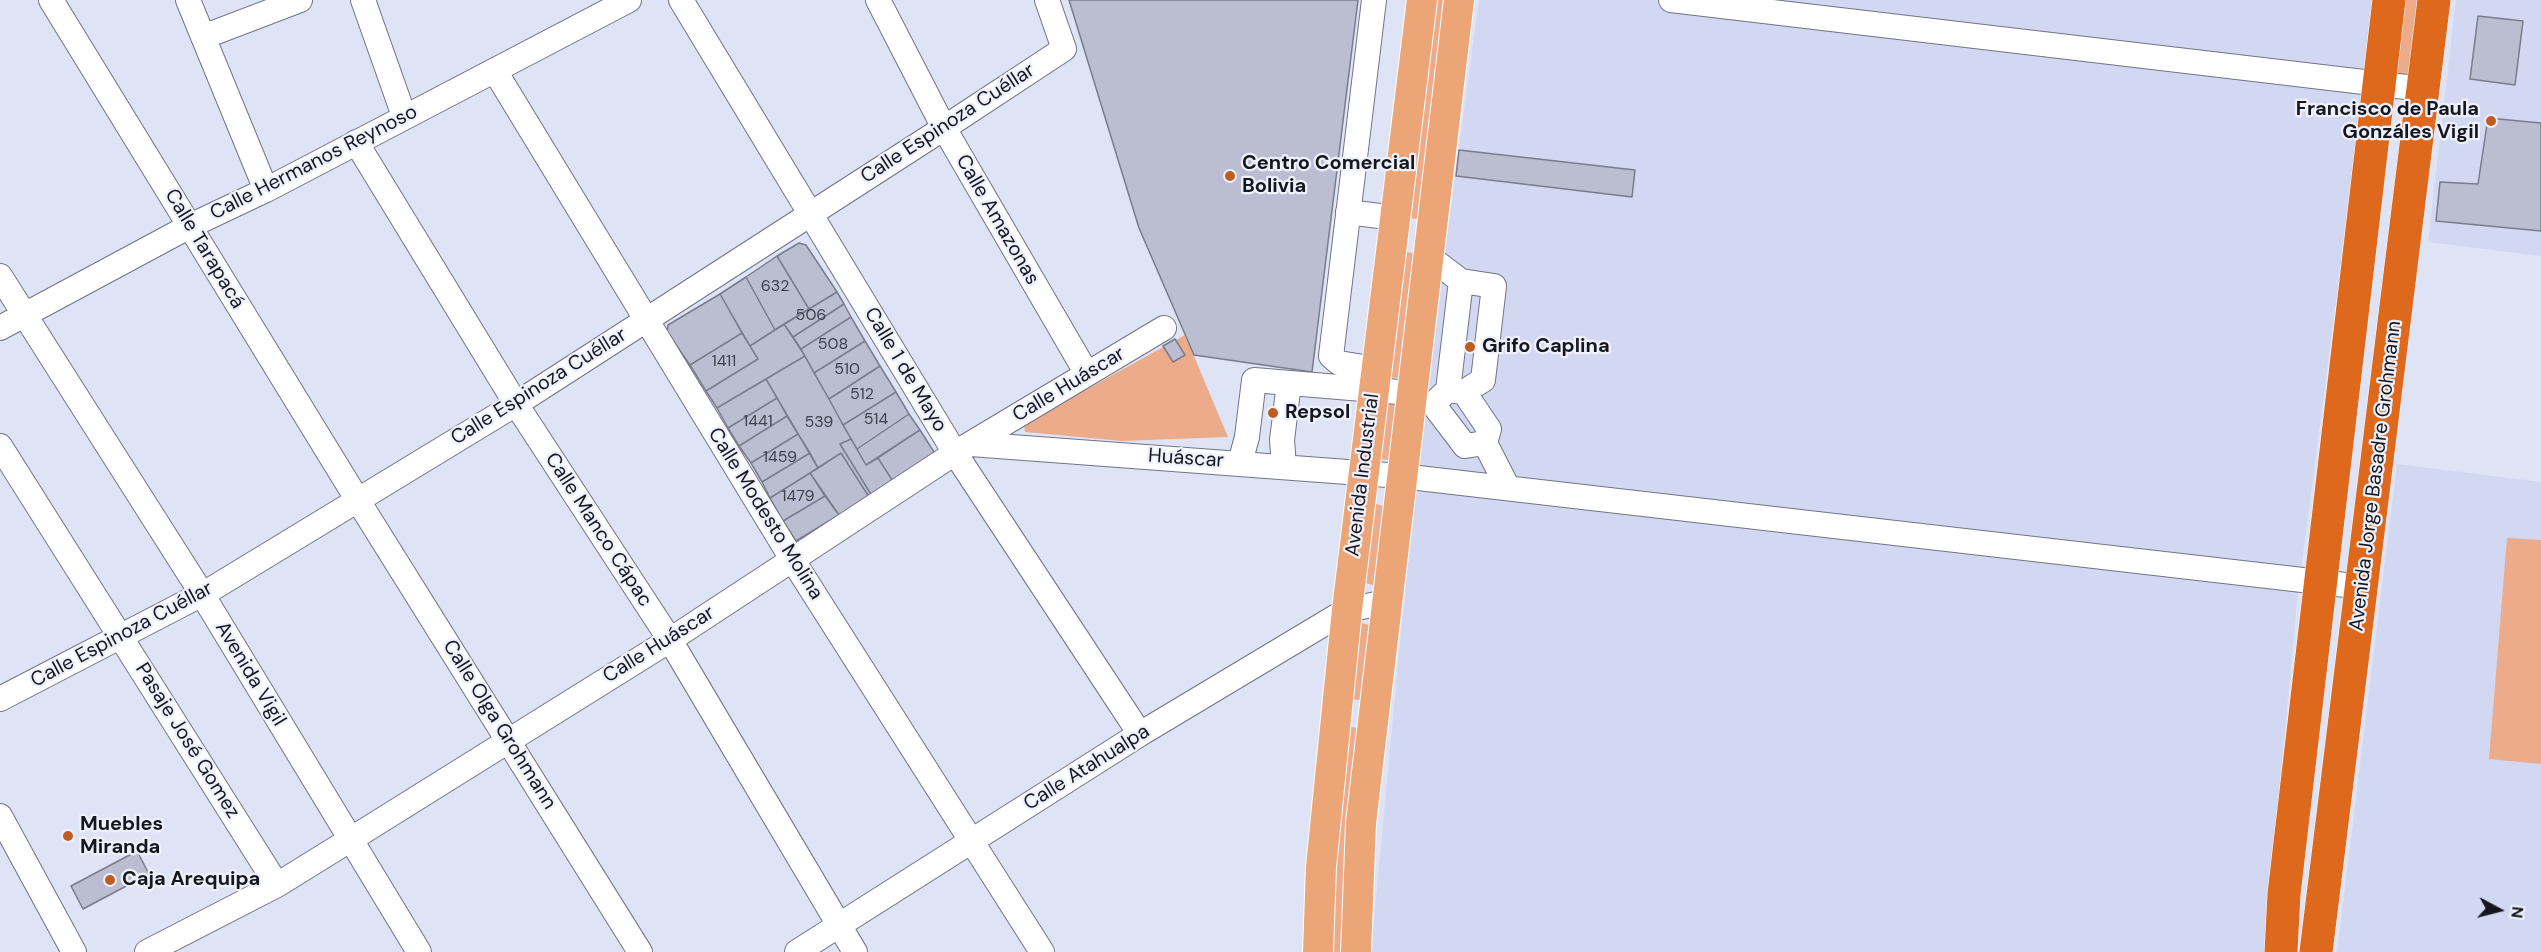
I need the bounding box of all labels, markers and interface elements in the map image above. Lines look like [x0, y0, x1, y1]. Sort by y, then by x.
street label: Calle Espinoza Cuéllar [857, 59, 1039, 189]
place label: Francisco de Paula Gonzáles Vigil [2296, 98, 2479, 145]
street label: Calle Hermanos Reynoso [206, 100, 422, 226]
marker: Francisco de Paula Gonzáles Vigil [2484, 114, 2498, 128]
street label: Calle Amazonas [950, 151, 1044, 289]
place label: Centro Comercial Bolivia [1242, 152, 1415, 199]
marker: Centro Comercial Bolivia [1223, 169, 1237, 183]
street label: Calle Tarapacá [159, 185, 249, 313]
house number: 632 [761, 277, 789, 297]
street label: Calle 1 de Mayo [858, 303, 952, 437]
house number: 506 [796, 306, 826, 326]
street label: Avenida Jorge Basadre Grohmann [2345, 319, 2407, 633]
street label: Calle Espinoza Cuéllar [447, 323, 631, 451]
house number: 508 [818, 335, 848, 355]
place label: Grifo Caplina [1482, 335, 1610, 359]
marker: Grifo Caplina [1463, 340, 1477, 354]
street label: Calle Huáscar [1009, 342, 1129, 428]
house number: 1411 [712, 352, 736, 372]
house number: 510 [834, 360, 860, 380]
house number: 512 [850, 385, 874, 405]
street label: Avenida Industrial [1341, 392, 1385, 558]
place label: Repsol [1285, 401, 1350, 425]
marker: Repsol [1266, 406, 1280, 420]
house number: 514 [864, 410, 888, 430]
house number: 1441 [743, 412, 773, 432]
house number: 539 [805, 413, 833, 433]
street label: Calle Modesto Molina [702, 424, 828, 604]
street label: Huáscar [1147, 444, 1225, 474]
house number: 1459 [763, 448, 797, 468]
street label: Calle Manco Cápac [539, 449, 657, 611]
house number: 1479 [782, 487, 814, 507]
street label: Calle Espinoza Cuéllar [27, 577, 217, 693]
street label: Calle Huáscar [599, 601, 719, 689]
street label: Avenida Vigil [210, 618, 290, 730]
street label: Calle Olga Grohmann [437, 636, 561, 814]
street label: Pasaje José Gomez [130, 659, 244, 823]
street label: Calle Atahualpa [1020, 720, 1154, 816]
place label: Muebles Miranda [80, 813, 163, 860]
marker: Muebles Miranda [61, 829, 75, 843]
place label: Caja Arequipa [122, 868, 260, 892]
marker: Caja Arequipa [103, 873, 117, 887]
north arrow [2469, 880, 2529, 940]
text: N [2506, 905, 2528, 919]

